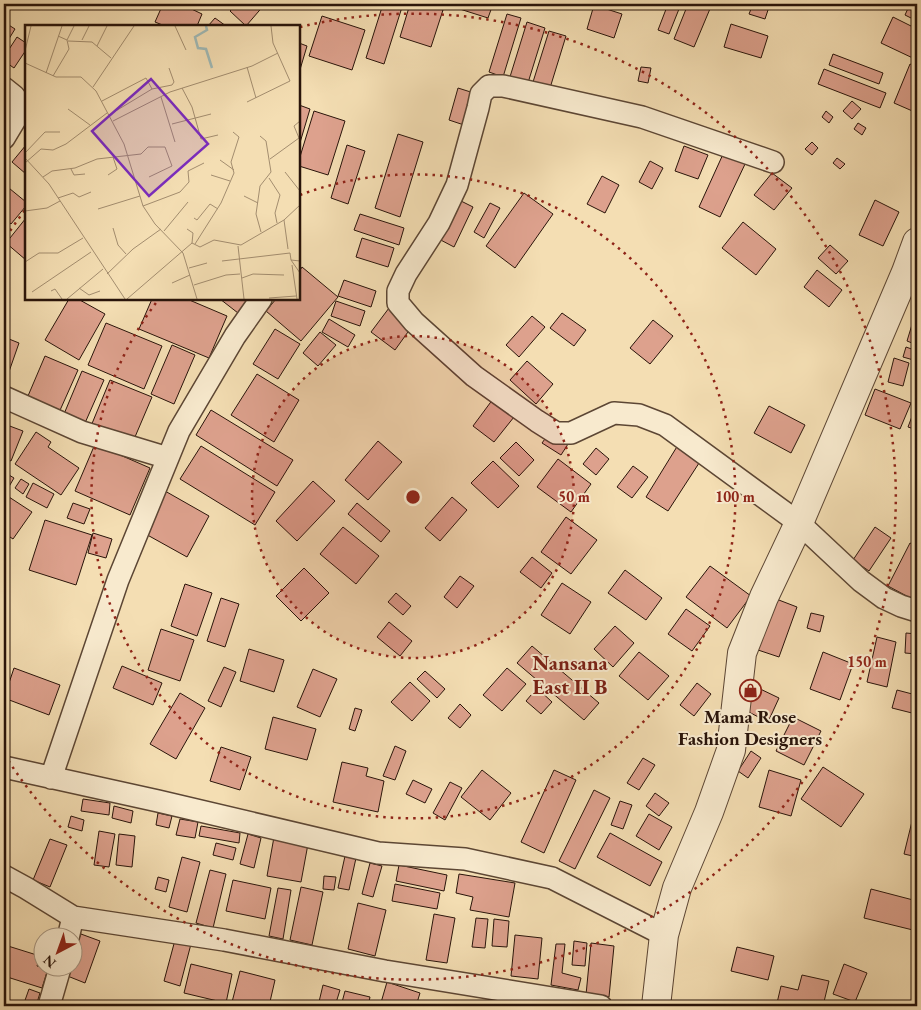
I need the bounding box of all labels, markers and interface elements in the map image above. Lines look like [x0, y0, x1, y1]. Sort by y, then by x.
inset map [25, 25, 300, 300]
text: 50 m [558, 487, 590, 506]
text: 100 m [715, 487, 755, 506]
centre of rings [404, 488, 422, 506]
district label: Nansana East II B [532, 649, 609, 700]
text: 150 m [847, 652, 887, 671]
shop icon: Mama Rose Fashion Designers [738, 678, 762, 702]
place label: Mama Rose Fashion Designers [678, 704, 822, 751]
north arrow [32, 928, 82, 978]
text: N [39, 951, 60, 972]

